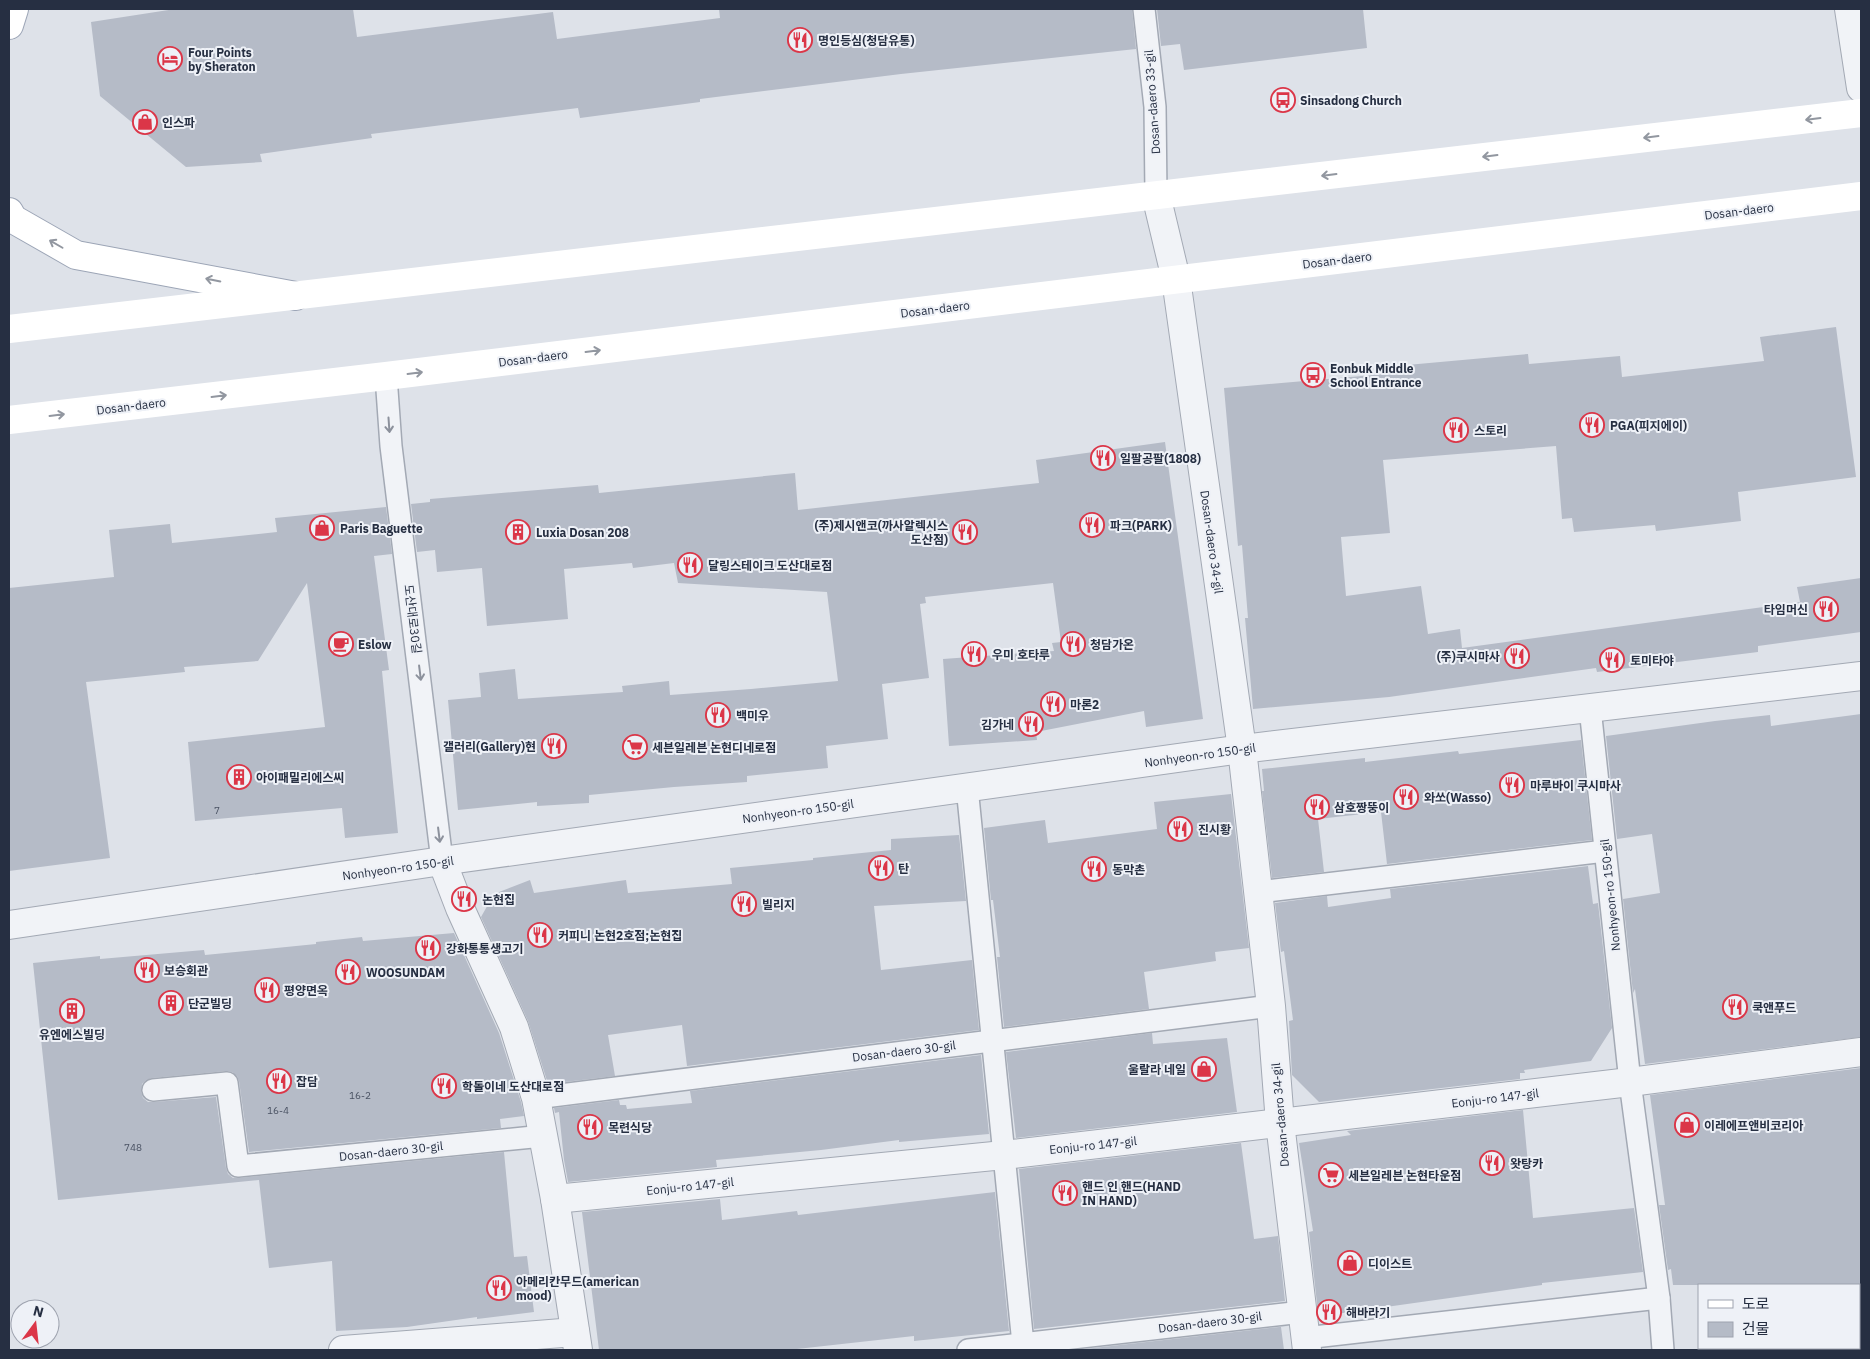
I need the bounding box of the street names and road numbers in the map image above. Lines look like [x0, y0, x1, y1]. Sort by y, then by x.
street label: Dosan-daero 33-gil [1141, 49, 1163, 155]
street label: Dosan-daero [1703, 199, 1775, 223]
street label: Dosan-daero [1301, 248, 1373, 272]
street label: Dosan-daero [899, 297, 971, 321]
street label: Dosan-daero [497, 346, 569, 370]
street label: Dosan-daero [95, 394, 167, 418]
street label: Dosan-daero 34-gil [1197, 489, 1227, 595]
street label: 도산대로30길 [401, 584, 425, 654]
street label: Nonhyeon-ro 150-gil [1143, 740, 1257, 770]
street label: Nonhyeon-ro 150-gil [741, 796, 855, 826]
street label: Nonhyeon-ro 150-gil [1597, 838, 1623, 952]
street label: Nonhyeon-ro 150-gil [341, 853, 455, 883]
street label: Dosan-daero 30-gil [851, 1037, 957, 1065]
street label: Dosan-daero 34-gil [1268, 1062, 1292, 1168]
street label: Eonju-ro 147-gil [1450, 1085, 1540, 1111]
street label: Eonju-ro 147-gil [1049, 1133, 1137, 1157]
street label: Dosan-daero 30-gil [338, 1138, 444, 1164]
street label: Eonju-ro 147-gil [646, 1174, 734, 1198]
street label: Dosan-daero 30-gil [1157, 1308, 1263, 1336]

